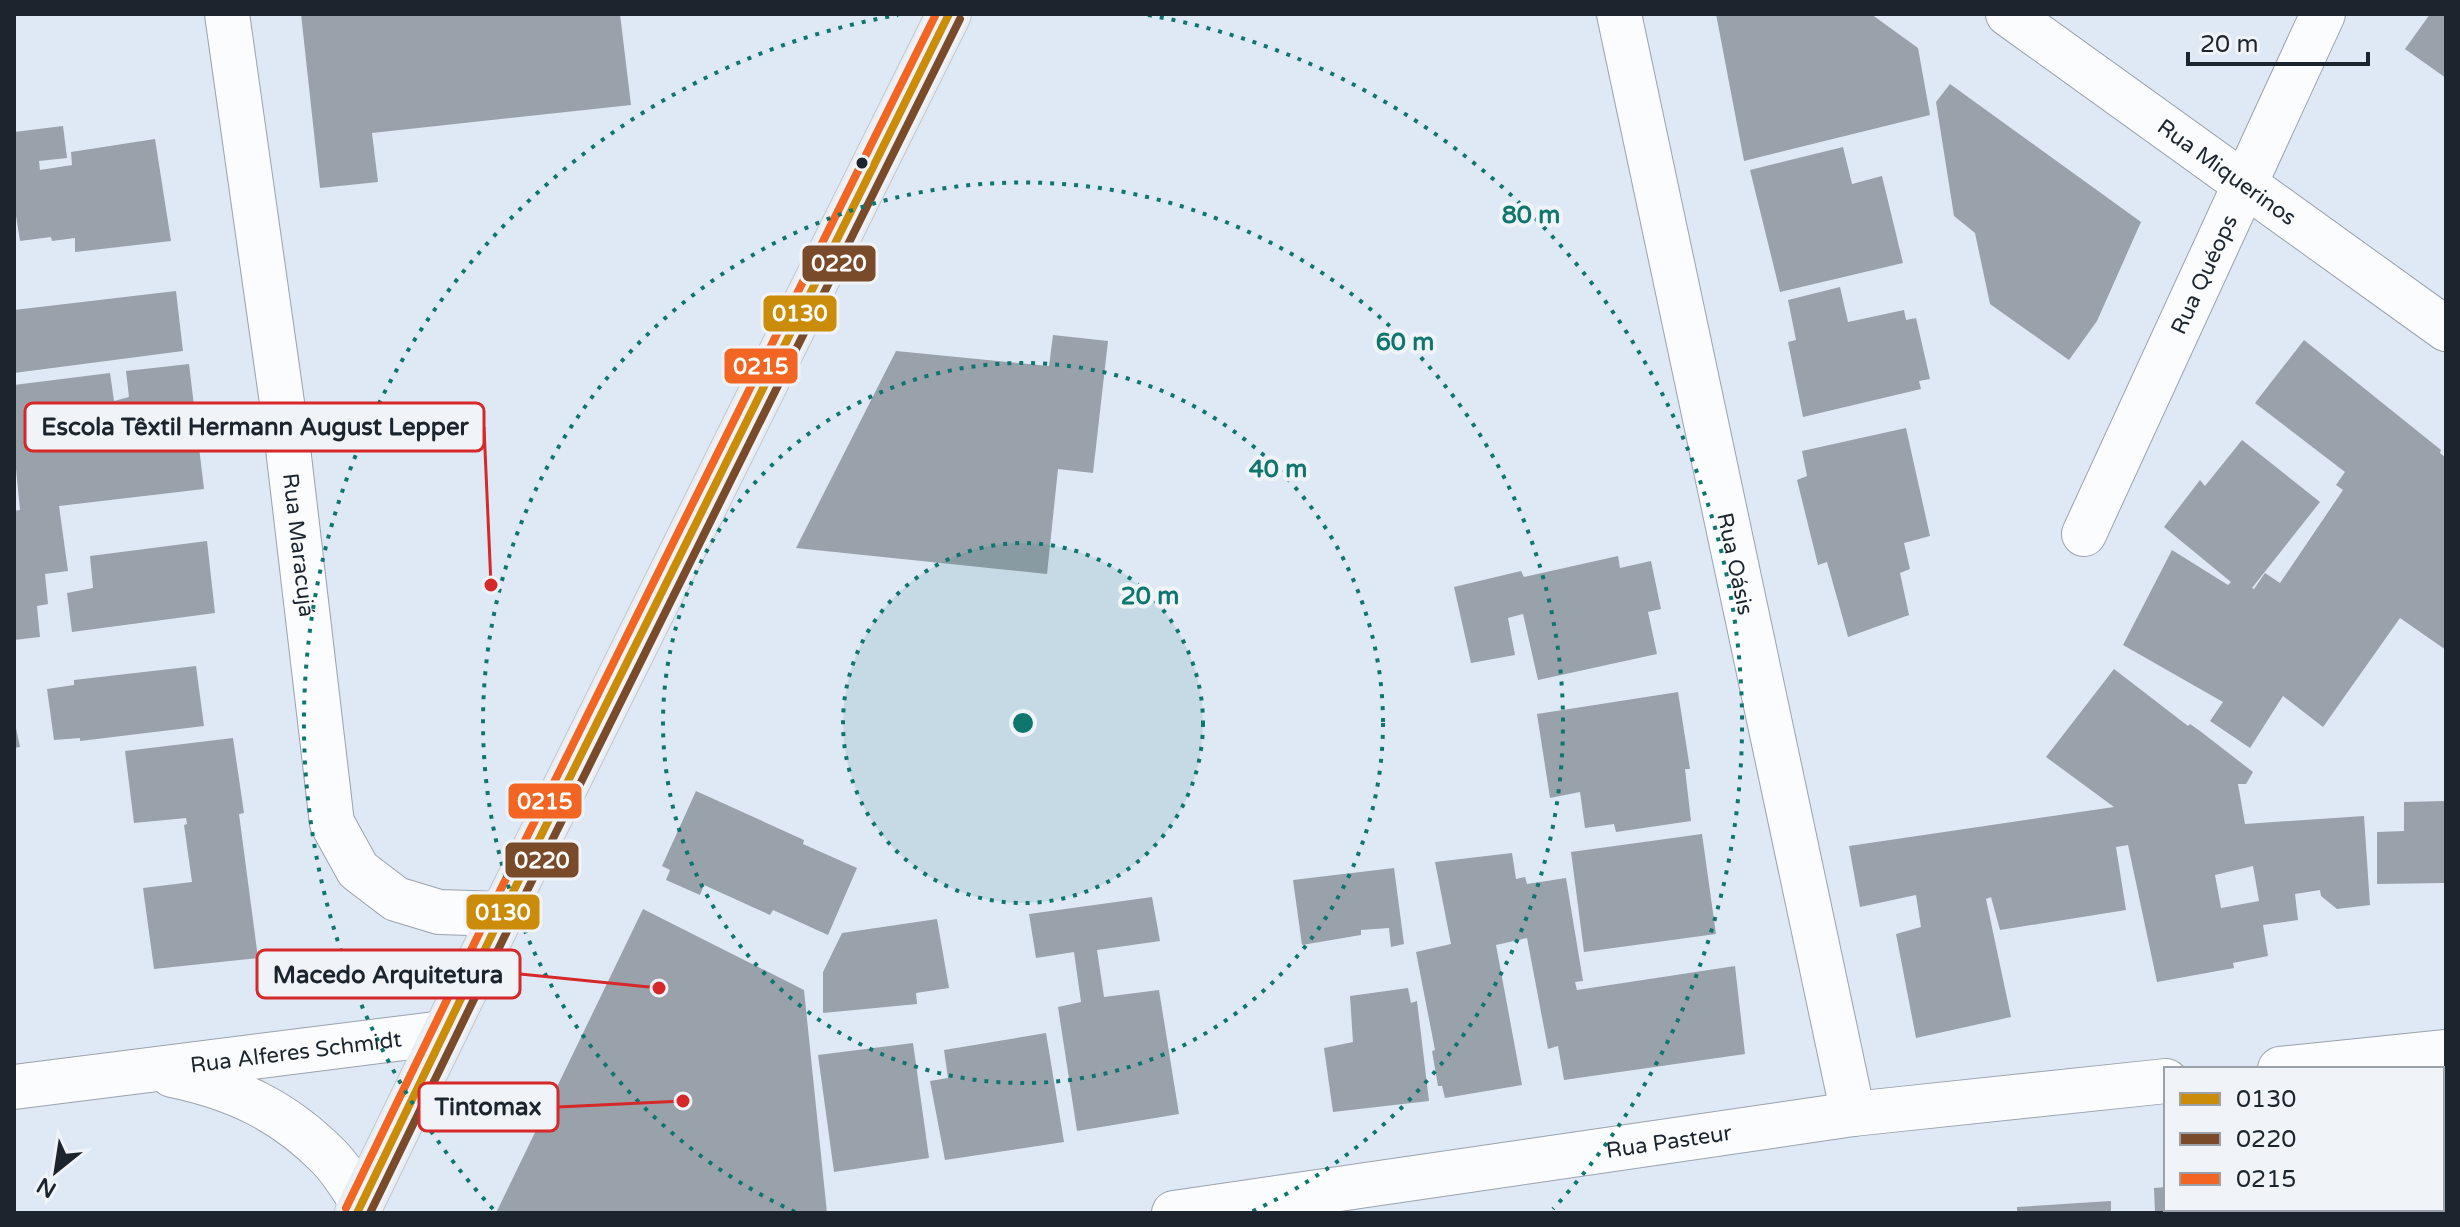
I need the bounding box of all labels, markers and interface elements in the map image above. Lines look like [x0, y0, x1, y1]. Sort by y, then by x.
scale bar [2188, 16, 2368, 66]
text: 20 m [2200, 30, 2258, 59]
street label: Rua Miquerinos [2152, 114, 2301, 231]
unlabelled marker [854, 155, 870, 171]
text: 80 m [1502, 201, 1560, 230]
street label: Rua Quéops [2166, 211, 2243, 338]
line badge: 0220 [801, 244, 877, 283]
text: 0220 [811, 251, 867, 277]
line badge: 0130 [762, 294, 838, 333]
text: 0130 [772, 301, 828, 327]
text: 60 m [1376, 328, 1434, 357]
line badge: 0215 [723, 347, 799, 385]
text: 0215 [733, 354, 789, 380]
callout: Escola Têxtil Hermann August Lepper [25, 403, 484, 451]
text: Escola Têxtil Hermann August Lepper [41, 413, 469, 442]
text: 40 m [1249, 455, 1307, 484]
street label: Rua Maracujá [277, 472, 320, 619]
street label: Rua Oásis [1711, 510, 1758, 617]
text: 20 m [1121, 582, 1179, 611]
centre of rings [1009, 709, 1037, 737]
line badge: 0215 [507, 782, 583, 820]
text: 0215 [517, 789, 573, 815]
line badge: 0220 [504, 841, 580, 879]
text: 0220 [514, 848, 570, 874]
line badge: 0130 [465, 893, 541, 931]
text: 0130 [475, 900, 531, 926]
callout: Macedo Arquitetura [257, 950, 520, 998]
text: Macedo Arquitetura [273, 961, 503, 990]
street label: Rua Alferes Schmidt [189, 1026, 403, 1079]
legend [2164, 1067, 2444, 1211]
callout: Tintomax [419, 1083, 558, 1131]
text: 0130 [2236, 1085, 2296, 1114]
text: Tintomax [434, 1093, 541, 1122]
street label: Rua Pasteur [1604, 1120, 1734, 1164]
text: 0220 [2236, 1125, 2296, 1154]
north arrow [16, 1131, 96, 1211]
text: 0215 [2236, 1165, 2296, 1194]
text: N [32, 1172, 61, 1203]

